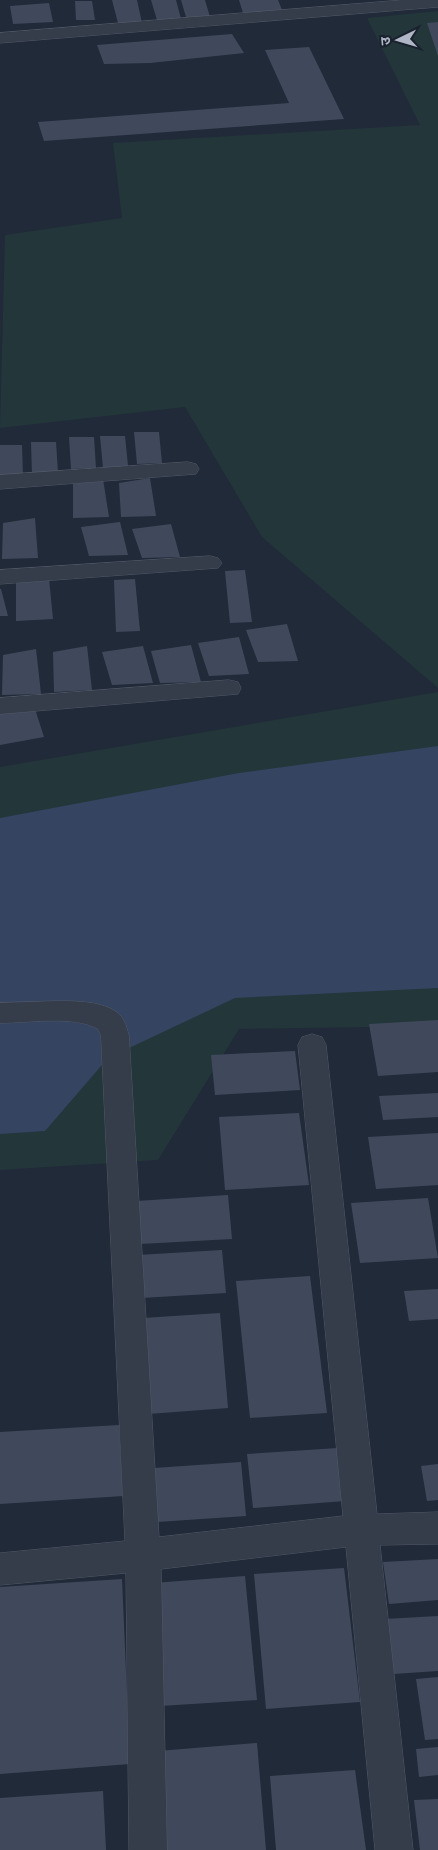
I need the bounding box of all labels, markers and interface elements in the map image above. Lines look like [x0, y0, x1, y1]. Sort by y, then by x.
north arrow [373, 15, 423, 65]
text: उ [377, 35, 394, 46]

